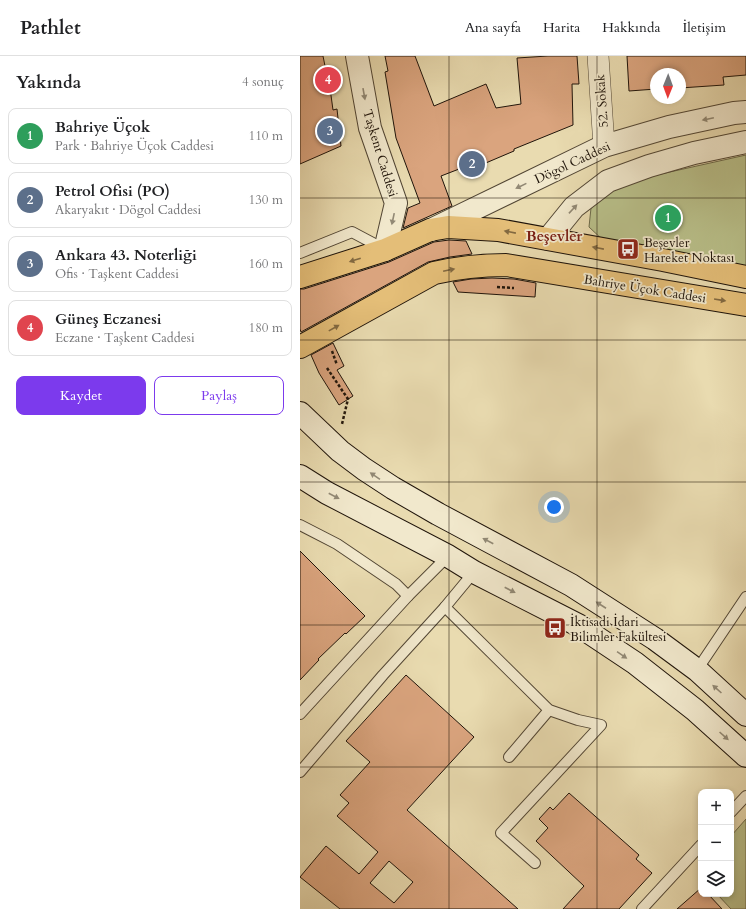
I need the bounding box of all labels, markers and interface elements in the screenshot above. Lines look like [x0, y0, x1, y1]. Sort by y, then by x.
text: Pathlet [20, 15, 81, 41]
text: Ana sayfa [465, 18, 521, 37]
text: Harita [543, 18, 580, 37]
text: Hakkında [602, 18, 660, 37]
text: İletişim [682, 18, 726, 37]
pin: 4 [315, 65, 341, 95]
north arrow [650, 68, 686, 104]
text: Yakında [16, 71, 81, 94]
text: 4 sonuç [242, 73, 284, 91]
street label: 52. Sokak [591, 74, 613, 128]
one-way arrow [361, 88, 367, 100]
street label: Taşkent Caddesi [358, 107, 402, 200]
pin: 3 [317, 116, 343, 146]
one-way arrow [702, 116, 714, 122]
text: Bahriye Üçok [55, 117, 150, 137]
text: 1 [27, 127, 33, 145]
text: 110 m [249, 127, 283, 145]
text: Park · Bahriye Üçok Caddesi [55, 137, 214, 155]
street label: Dögol Caddesi [531, 137, 614, 188]
pin: 2 [459, 149, 485, 179]
text: Petrol Ofisi (PO) [55, 181, 170, 201]
one-way arrow [515, 183, 526, 189]
text: 2 [27, 191, 33, 209]
text: 130 m [249, 191, 283, 209]
text: Akaryakıt · Dögol Caddesi [55, 201, 201, 219]
pin: 1 [655, 203, 681, 233]
one-way arrow [568, 204, 578, 214]
one-way arrow [389, 213, 395, 225]
district label: Beşevler [526, 226, 583, 246]
one-way arrow [504, 229, 516, 235]
place label: Beşevler Hareket Noktası [644, 234, 735, 267]
bus stop icon: Beşevler Hareket Noktası [615, 236, 641, 262]
text: Ankara 43. Noterliği [55, 245, 197, 265]
one-way arrow [592, 245, 604, 251]
text: 3 [27, 255, 33, 273]
text: 160 m [249, 255, 283, 273]
one-way arrow [348, 257, 360, 263]
text: Ofis · Taşkent Caddesi [55, 265, 179, 283]
one-way arrow [443, 266, 456, 272]
street label: Bahriye Üçok Caddesi [582, 270, 708, 308]
one-way arrow [714, 297, 726, 303]
text: Güneş Eczanesi [55, 309, 162, 329]
text: 4 [27, 319, 33, 337]
text: 180 m [249, 319, 283, 337]
one-way arrow [328, 325, 340, 332]
text: Eczane · Taşkent Caddesi [55, 329, 195, 347]
button: Kaydet [16, 376, 146, 415]
button: Paylaş [154, 376, 284, 415]
one-way arrow [370, 472, 380, 480]
one-way arrow [328, 493, 339, 499]
your location [544, 497, 564, 517]
one-way arrow [482, 538, 493, 544]
one-way arrow [504, 587, 516, 593]
one-way arrow [595, 601, 607, 608]
place label: İktisadi İdari Bilimler Fakültesi [570, 613, 667, 646]
bus stop icon: İktisadi İdari Bilimler Fakültesi [542, 615, 568, 641]
one-way arrow [617, 651, 628, 659]
one-way arrow [712, 684, 723, 693]
one-way arrow [719, 731, 729, 741]
map controls [698, 789, 734, 897]
button: + [698, 789, 734, 825]
button: − [698, 825, 734, 861]
button: layers [698, 861, 734, 897]

